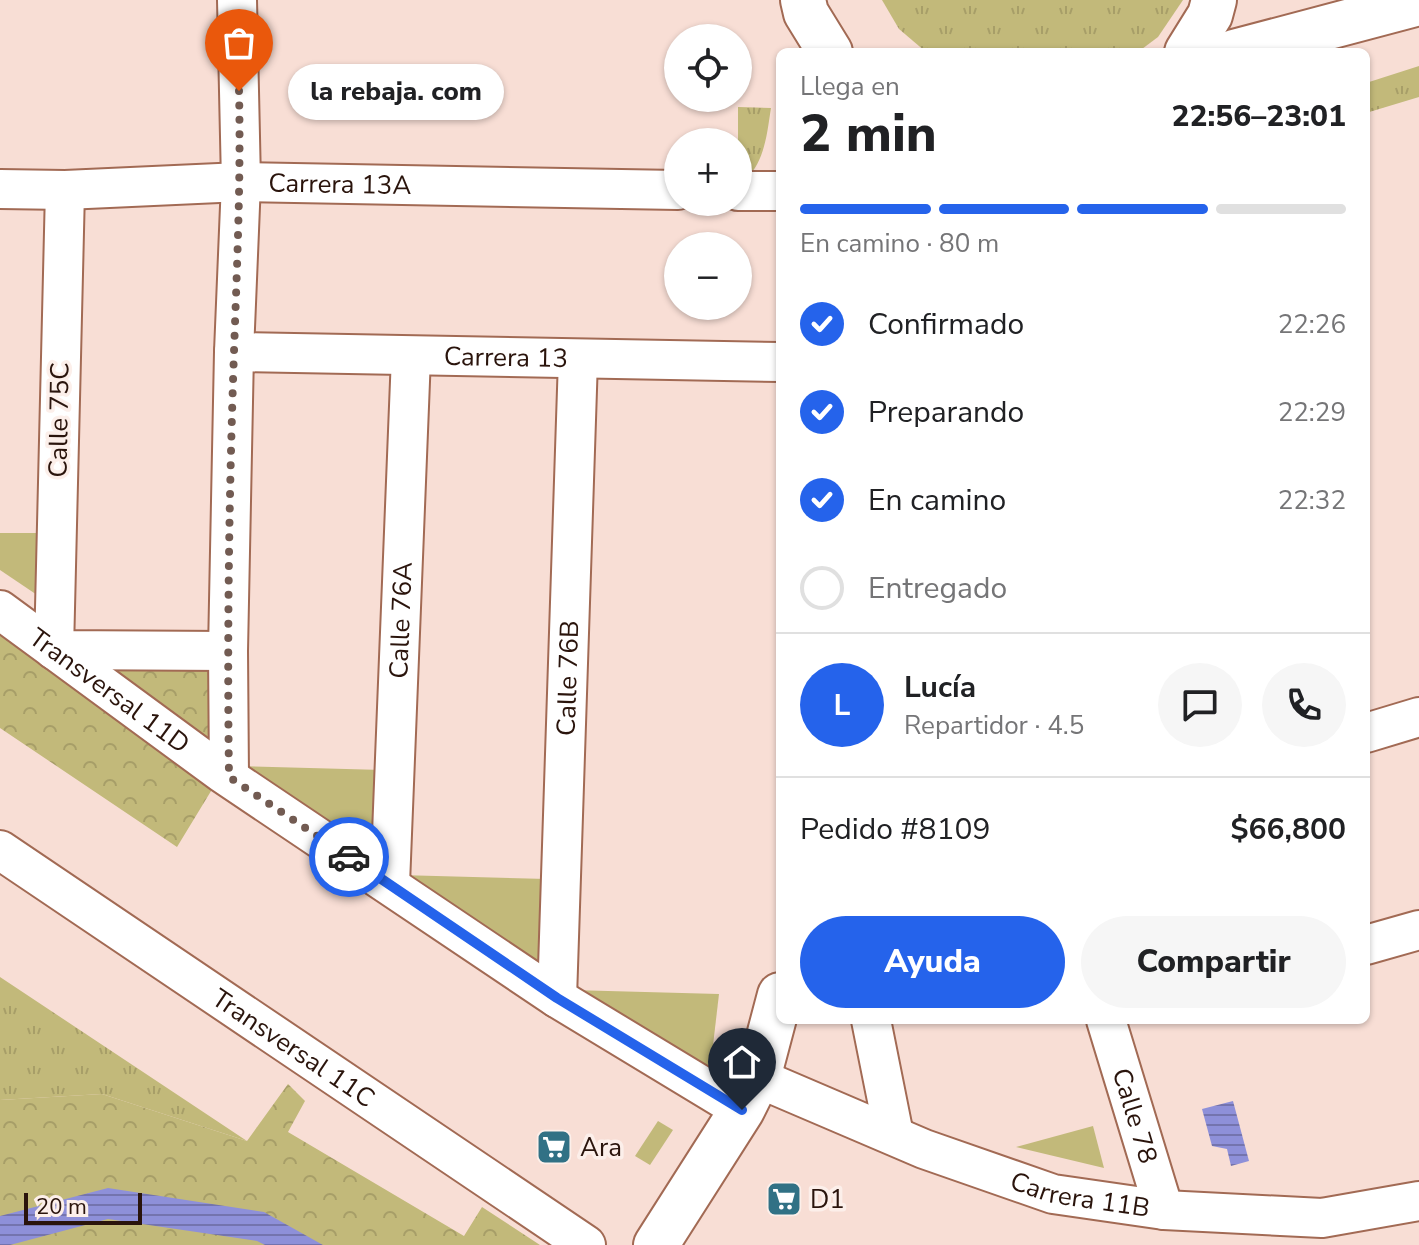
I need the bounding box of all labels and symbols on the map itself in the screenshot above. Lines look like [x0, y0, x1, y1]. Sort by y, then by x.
pin [205, 9, 273, 91]
callout: la rebaja. com [287, 63, 503, 119]
street label: Carrera 13A [268, 165, 412, 203]
street label: Carrera 13 [444, 338, 568, 376]
street label: Calle 75C [40, 362, 78, 478]
street label: Calle 76A [381, 561, 420, 679]
street label: Transversal 11D [22, 620, 197, 761]
street label: Calle 76B [548, 620, 587, 736]
courier [309, 817, 389, 897]
street label: Transversal 11C [205, 980, 382, 1115]
pin [708, 1028, 776, 1110]
street label: Calle 78 [1104, 1064, 1166, 1168]
supermarket icon: Ara [535, 1128, 573, 1166]
place label: Ara [580, 1130, 622, 1165]
street label: Carrera 11B [1006, 1163, 1152, 1225]
supermarket icon: D1 [765, 1180, 803, 1218]
place label: D1 [810, 1182, 845, 1217]
scale bar [24, 1189, 142, 1225]

